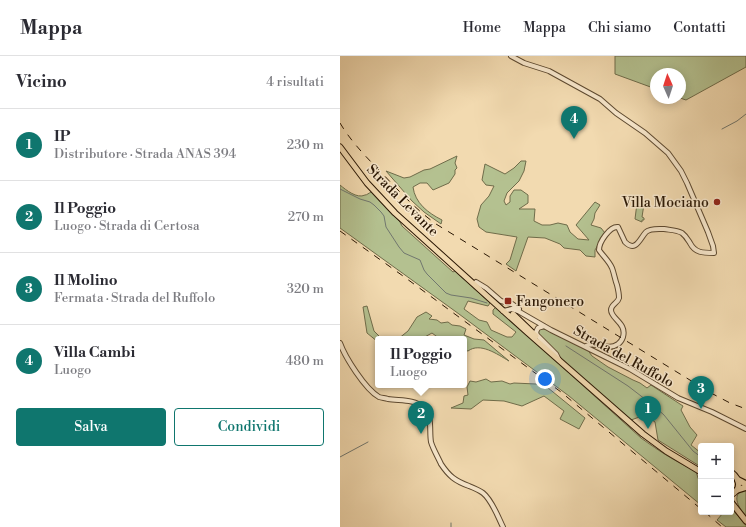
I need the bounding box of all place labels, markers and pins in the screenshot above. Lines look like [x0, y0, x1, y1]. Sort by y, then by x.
pin: 4 [561, 106, 587, 139]
place label: Villa Mociano [621, 194, 709, 212]
marker: Villa Mociano [712, 197, 722, 207]
place label: Fangonero [516, 293, 584, 311]
marker: Fangonero [503, 296, 513, 306]
pin: 3 [688, 376, 714, 409]
pin: 1 [635, 396, 661, 429]
pin: 2 [408, 401, 434, 434]

